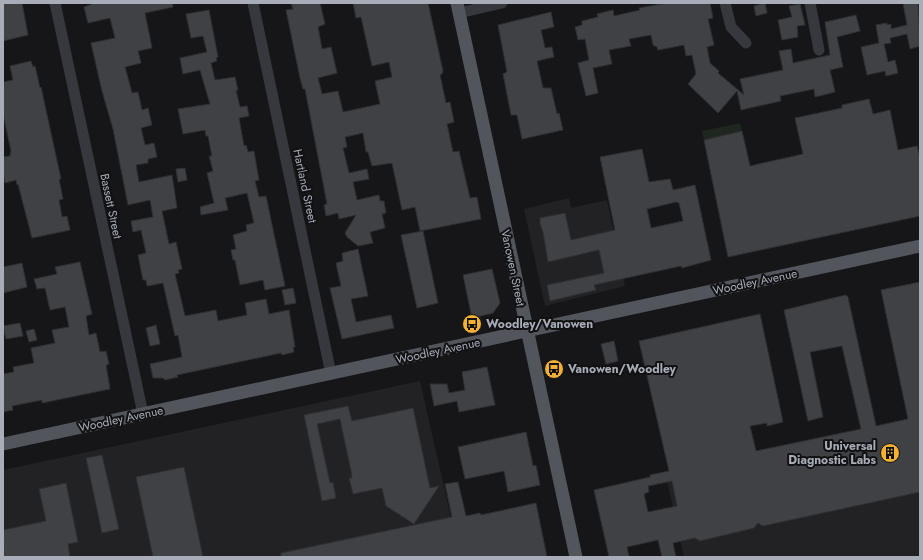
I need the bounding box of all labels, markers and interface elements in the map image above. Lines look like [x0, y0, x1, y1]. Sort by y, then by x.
street label: Hartland Street [288, 147, 322, 225]
street label: Bassett Street [95, 172, 127, 240]
street label: Vanowen Street [496, 228, 530, 308]
street label: Woodley Avenue [711, 264, 799, 300]
bus stop icon: Woodley/Vanowen [461, 313, 483, 335]
place label: Woodley/Vanowen [486, 315, 593, 333]
street label: Woodley Avenue [394, 333, 482, 369]
bus stop icon: Vanowen/Woodley [543, 358, 565, 380]
place label: Vanowen/Woodley [567, 360, 677, 378]
street label: Woodley Avenue [77, 401, 165, 437]
place label: Universal Diagnostic Labs [788, 437, 877, 469]
building icon: Universal Diagnostic Labs [879, 442, 901, 464]

